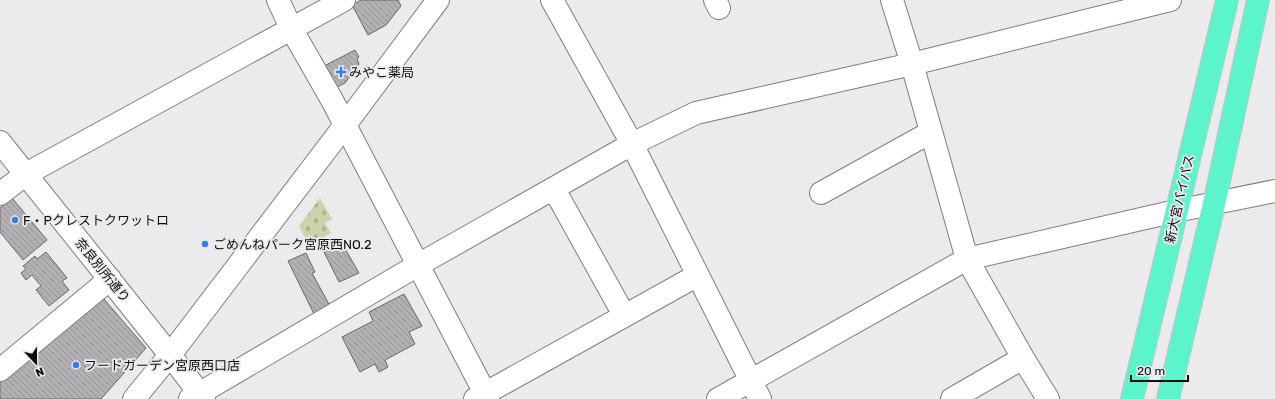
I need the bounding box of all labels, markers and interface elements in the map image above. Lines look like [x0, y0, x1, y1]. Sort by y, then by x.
place label: みやこ薬局 [349, 65, 414, 80]
marker: みやこ薬局 [336, 67, 346, 77]
street label: 新大宮バイパス [1162, 153, 1197, 245]
place label: F・Pクレストクワットロ [23, 213, 169, 228]
marker: F・Pクレストクワットロ [10, 215, 20, 225]
street label: 奈良別所通り [72, 235, 133, 305]
place label: ごめんねパーク宮原西NO.2 [213, 237, 372, 252]
marker: ごめんねパーク宮原西NO.2 [200, 239, 210, 249]
north arrow [16, 343, 56, 383]
scale bar [1131, 357, 1188, 383]
place label: フードガーデン宮原西口店 [84, 358, 240, 373]
marker: フードガーデン宮原西口店 [71, 360, 81, 370]
text: N [33, 364, 46, 379]
text: 20 m [1137, 364, 1165, 378]

